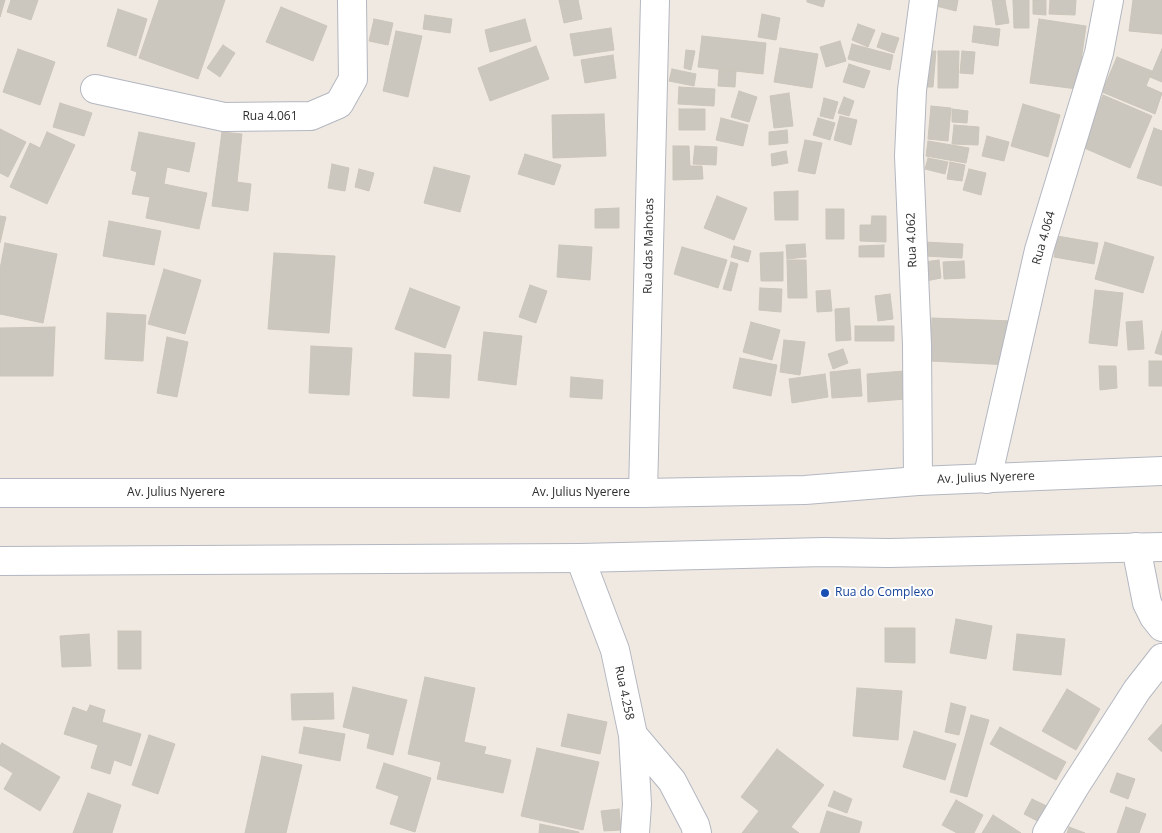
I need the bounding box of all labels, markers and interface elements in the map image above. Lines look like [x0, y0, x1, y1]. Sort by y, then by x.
street label: Rua 4.061 [242, 110, 298, 124]
street label: Rua das Mahotas [641, 198, 657, 294]
street label: Rua 4.064 [1029, 210, 1059, 266]
street label: Rua 4.062 [904, 212, 920, 268]
street label: Av. Julius Nyerere [937, 469, 1035, 487]
street label: Av. Julius Nyerere [127, 486, 225, 500]
street label: Av. Julius Nyerere [532, 486, 630, 500]
place label: Rua do Complexo [835, 586, 934, 600]
marker: Rua do Complexo [819, 587, 831, 599]
street label: Rua 4.258 [611, 665, 637, 721]

